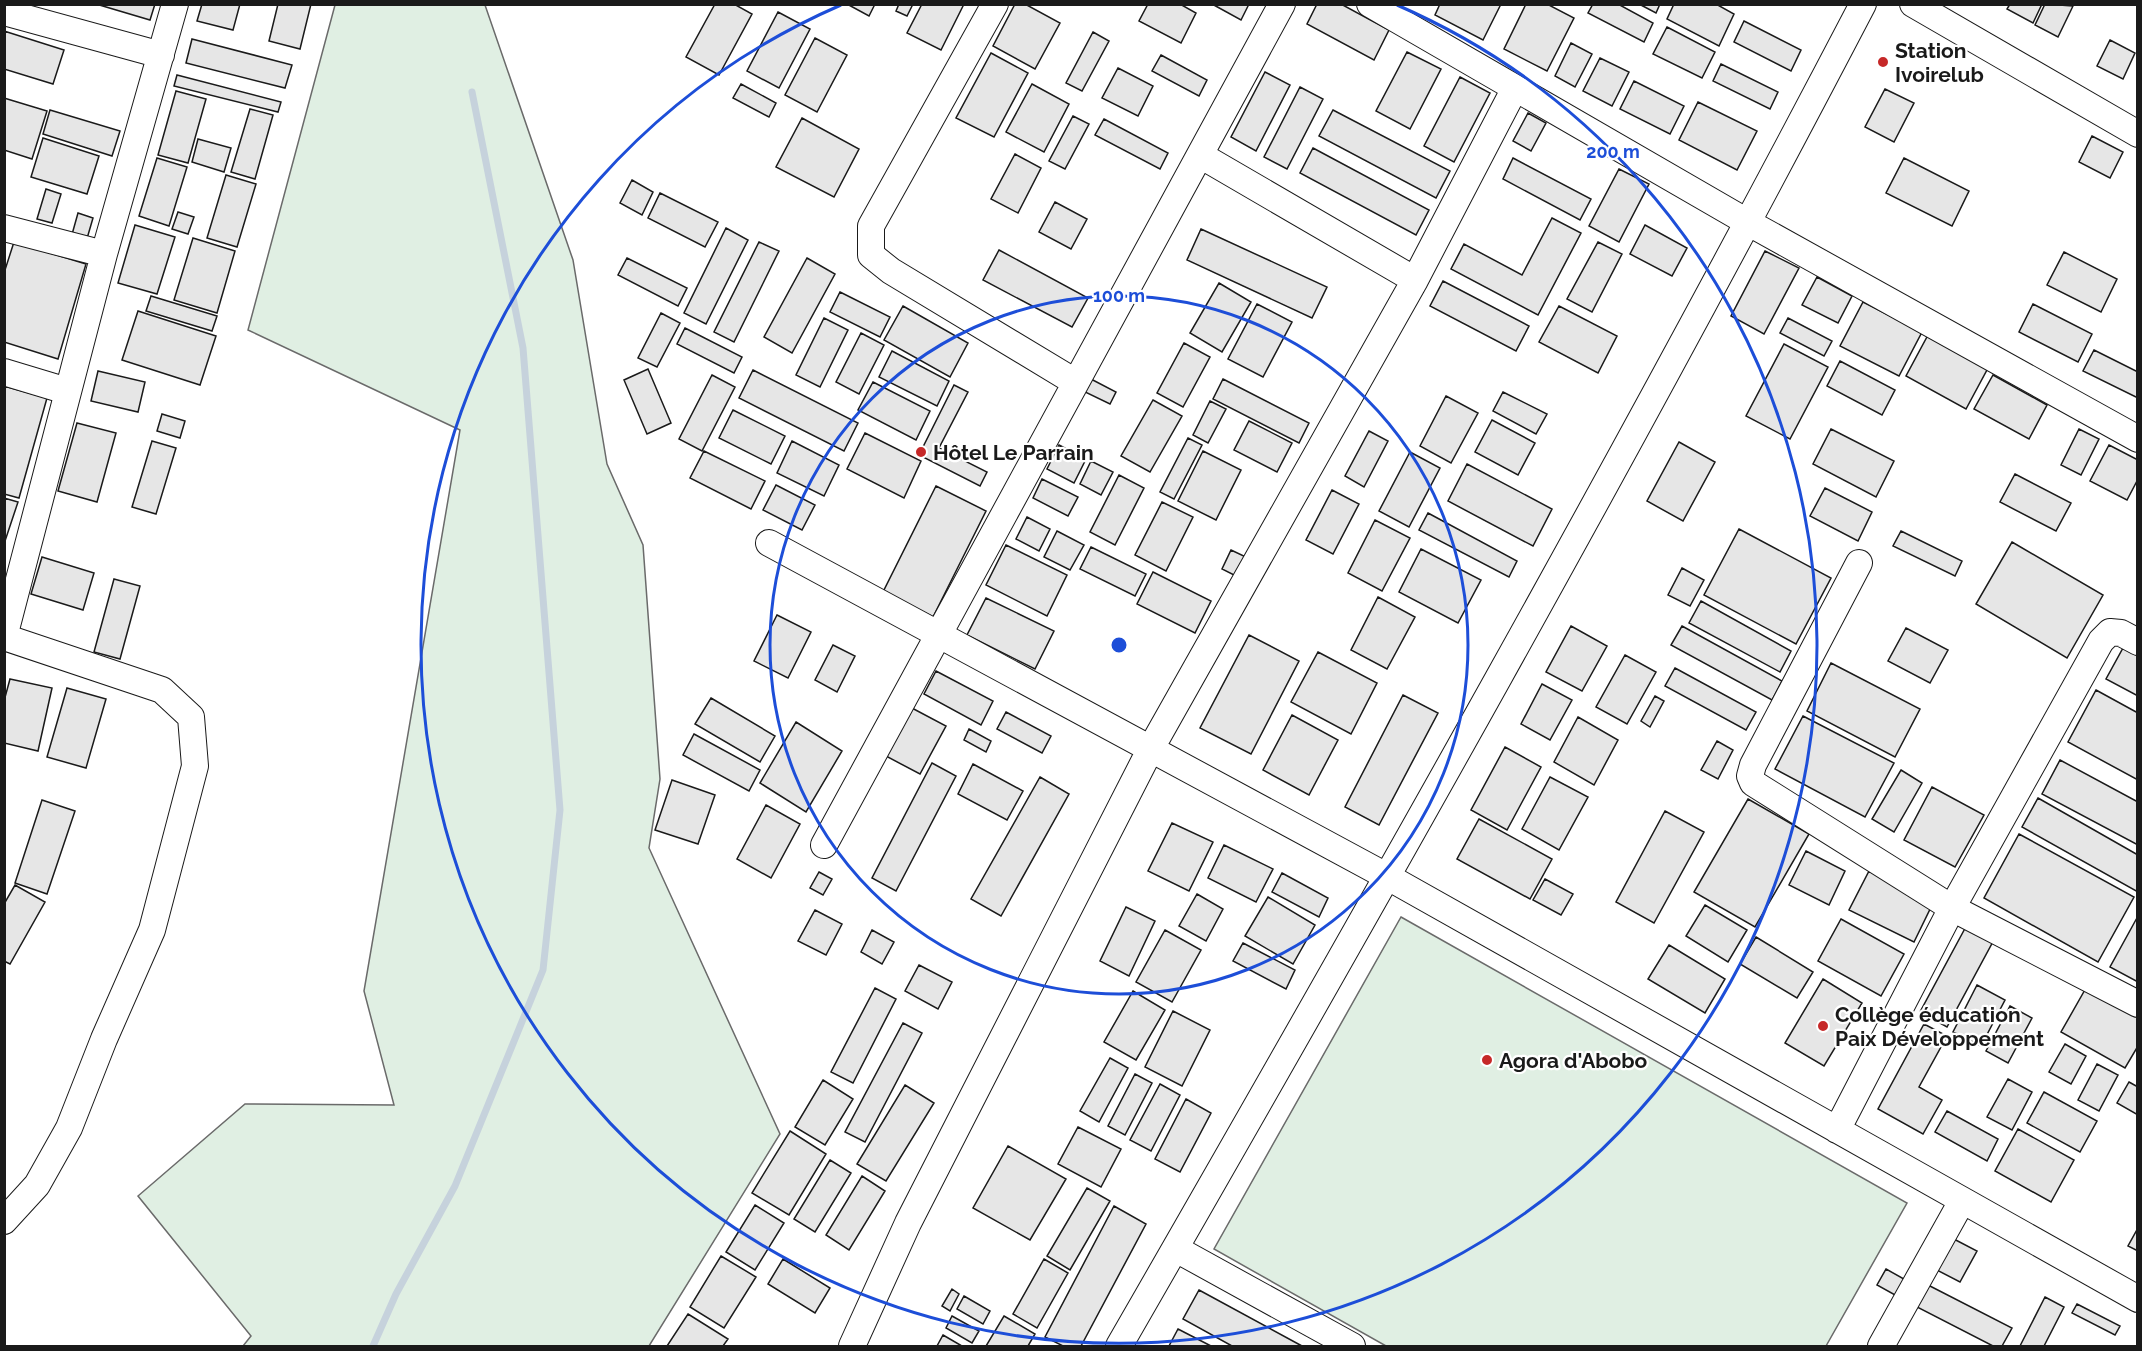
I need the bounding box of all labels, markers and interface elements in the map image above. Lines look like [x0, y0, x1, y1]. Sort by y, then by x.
place label: Station Ivoirelub [1895, 38, 1984, 87]
marker: Station Ivoirelub [1876, 55, 1890, 69]
text: 200 m [1586, 141, 1640, 162]
text: 100 m [1093, 285, 1145, 306]
place label: Hôtel Le Parrain [933, 440, 1094, 465]
marker: Hôtel Le Parrain [914, 445, 928, 459]
centre of rings [1109, 635, 1129, 655]
place label: Collège éducation Paix Développement [1835, 1002, 2044, 1051]
marker: Collège éducation Paix Développement [1816, 1019, 1830, 1033]
place label: Agora d'Abobo [1499, 1048, 1648, 1073]
marker: Agora d'Abobo [1480, 1053, 1494, 1067]

